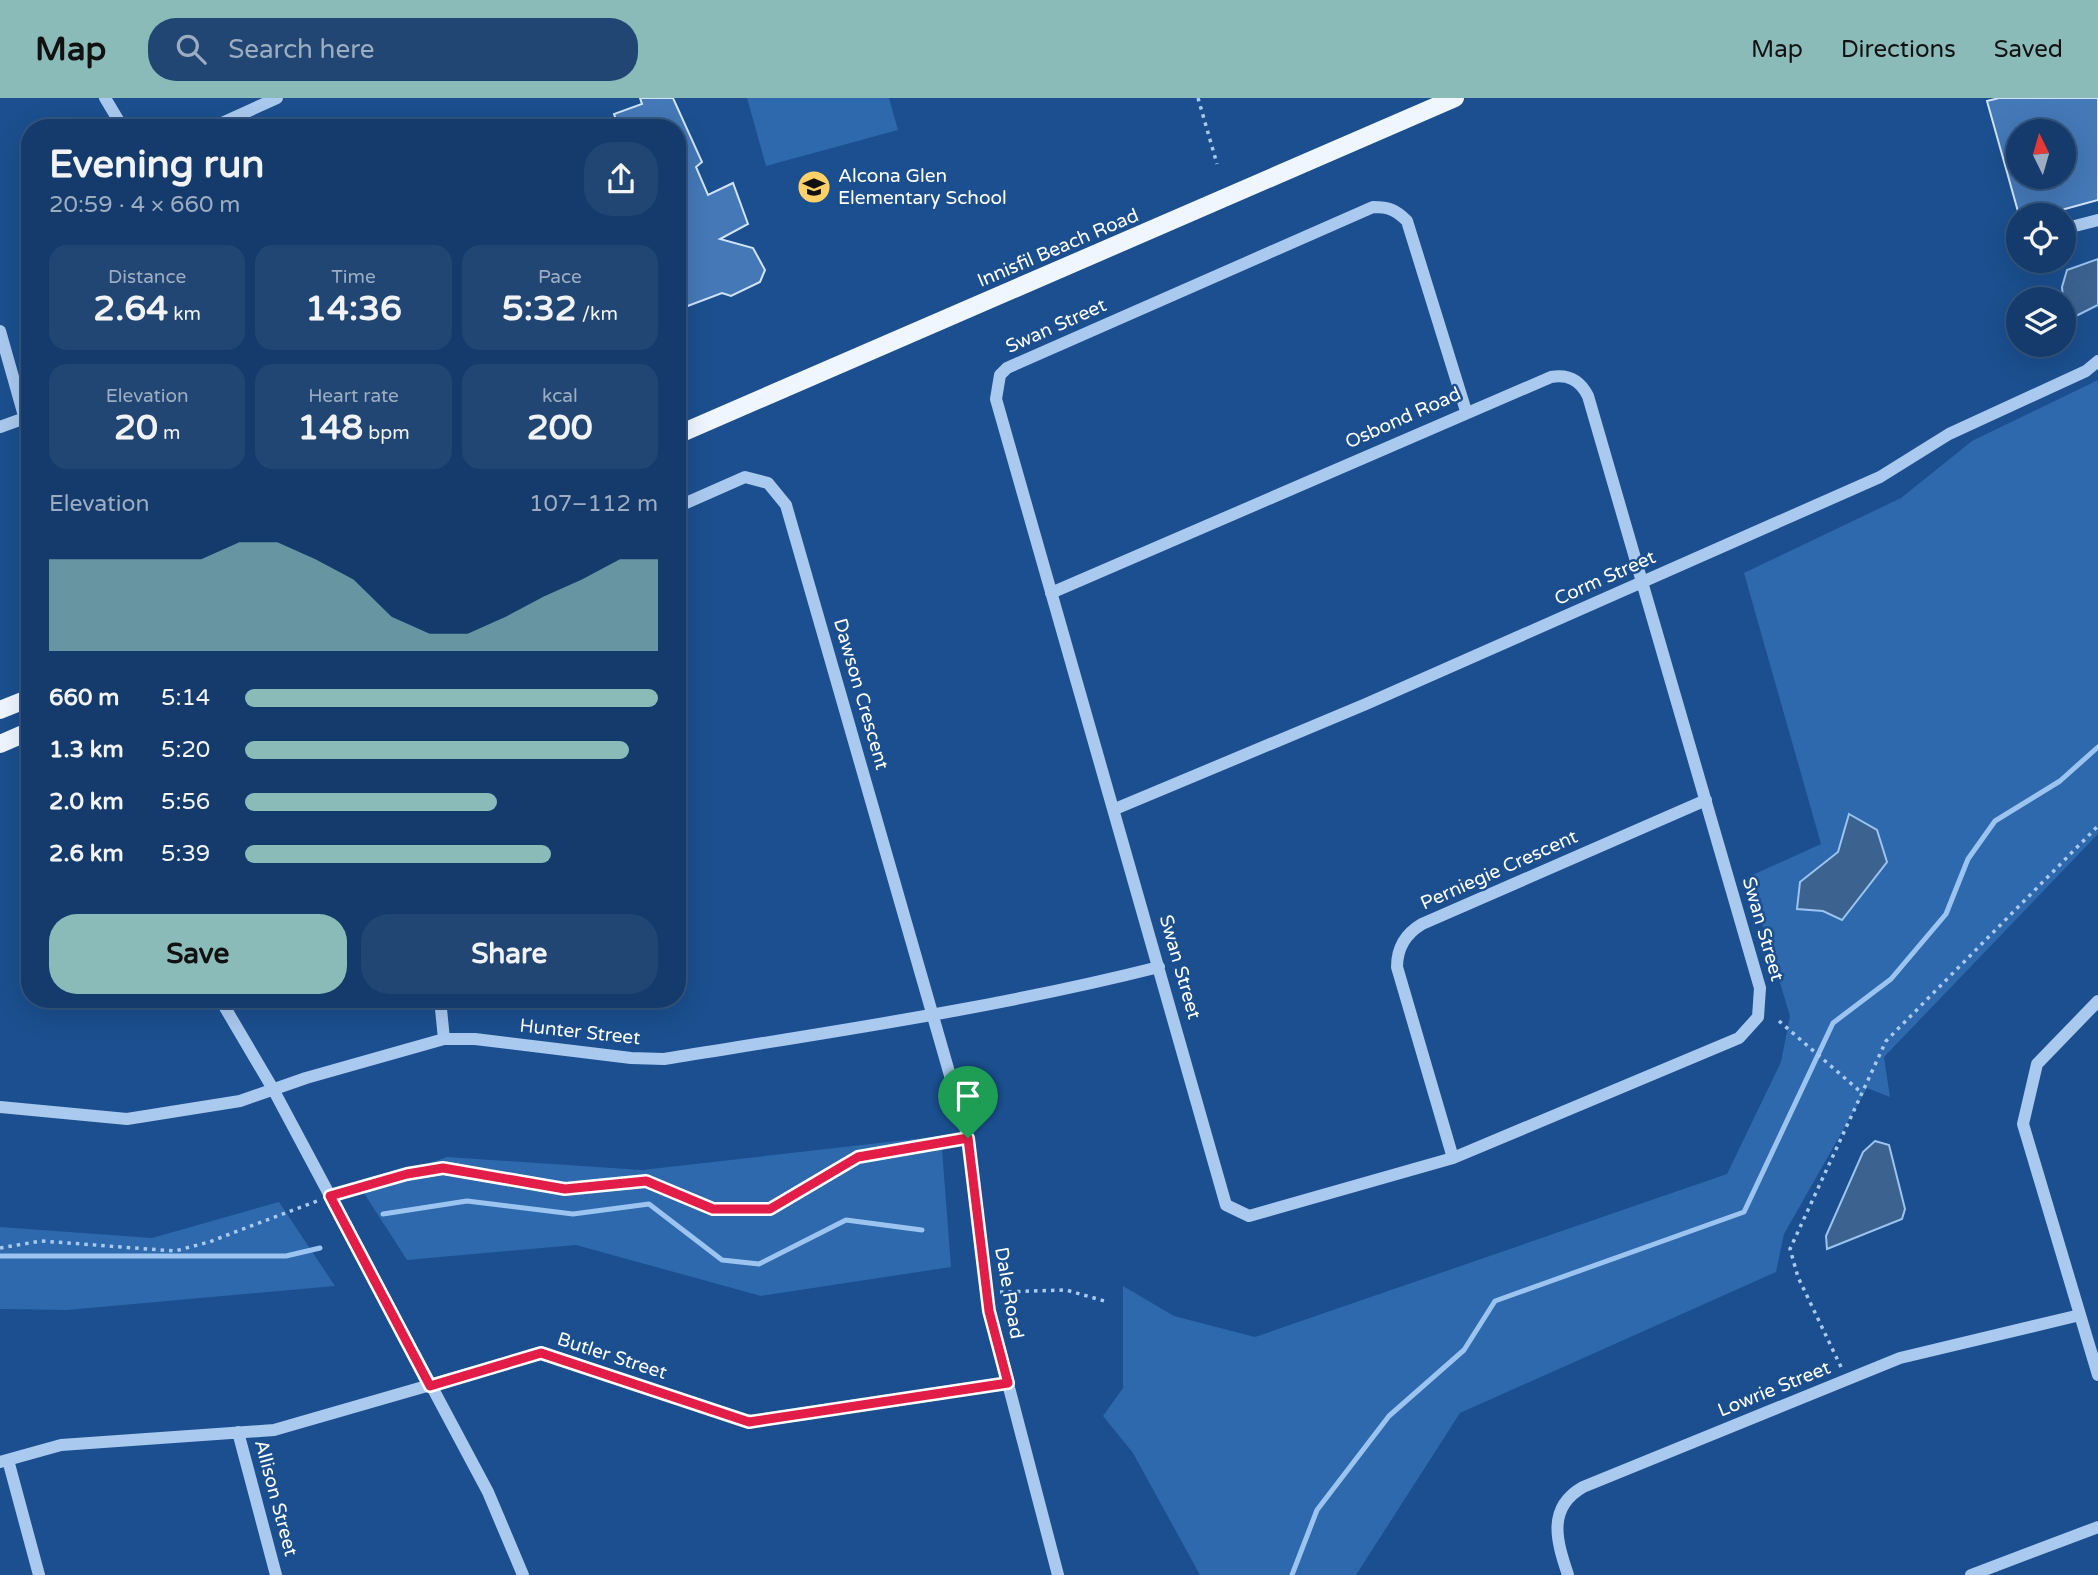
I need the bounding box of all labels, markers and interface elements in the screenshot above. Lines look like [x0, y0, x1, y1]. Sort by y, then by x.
search box [148, 18, 638, 81]
text: Map [35, 30, 106, 69]
icon: search [172, 30, 210, 68]
text: Search here [228, 34, 374, 65]
text: Map [1751, 35, 1803, 64]
text: Directions [1841, 35, 1956, 64]
text: Saved [1994, 35, 2063, 64]
north arrow [2006, 119, 2076, 189]
map controls [2006, 119, 2076, 357]
text: Evening run [49, 142, 264, 188]
button: share [584, 142, 658, 216]
place label: Alcona Glen Elementary School [838, 165, 1007, 209]
school or university icon: Alcona Glen Elementary School [795, 168, 833, 206]
text: 20:59 · 4 × 660 m [49, 191, 240, 219]
button: locate [2006, 203, 2076, 273]
street label: Innisfil Beach Road [974, 204, 1142, 292]
text: Distance [108, 266, 186, 288]
text: Time [331, 266, 376, 288]
text: Pace [538, 266, 582, 288]
button: layers [2006, 287, 2076, 357]
text: 2.64 [93, 288, 168, 330]
text: 14:36 [305, 288, 402, 330]
text: 5:32 [502, 288, 577, 330]
street label: Swan Street [1002, 294, 1110, 358]
text: km [168, 303, 201, 325]
text: /km [577, 303, 618, 325]
street label: Osbond Road [1342, 383, 1464, 453]
text: Elevation [106, 385, 189, 407]
text: Heart rate [308, 385, 399, 407]
text: kcal [542, 385, 578, 407]
text: 20 [114, 407, 158, 449]
text: 148 [297, 407, 363, 449]
text: 200 [527, 407, 593, 449]
text: m [158, 422, 180, 444]
text: bpm [363, 422, 410, 444]
text: Elevation [49, 490, 150, 518]
text: 107–112 m [529, 490, 658, 518]
street label: Corm Street [1551, 546, 1659, 610]
street label: Dawson Crescent [829, 616, 893, 772]
text: 660 m [49, 684, 119, 712]
text: 5:14 [161, 684, 210, 712]
text: 1.3 km [49, 736, 124, 764]
text: 5:20 [161, 736, 210, 764]
text: 2.0 km [49, 788, 124, 816]
text: 5:56 [161, 788, 210, 816]
street label: Perniegie Crescent [1417, 826, 1581, 914]
text: 2.6 km [49, 840, 124, 868]
text: 5:39 [161, 840, 210, 868]
street label: Swan Street [1738, 874, 1788, 984]
street label: Swan Street [1155, 912, 1205, 1022]
button: Save [49, 914, 347, 994]
button: Share [361, 914, 658, 994]
street label: Hunter Street [518, 1015, 642, 1049]
pin [938, 1066, 998, 1138]
icon: arrive [949, 1077, 987, 1115]
street label: Dale Road [990, 1245, 1028, 1341]
street label: Butler Street [554, 1328, 670, 1384]
street label: Lowrie Street [1715, 1356, 1833, 1422]
street label: Allison Street [250, 1437, 302, 1559]

